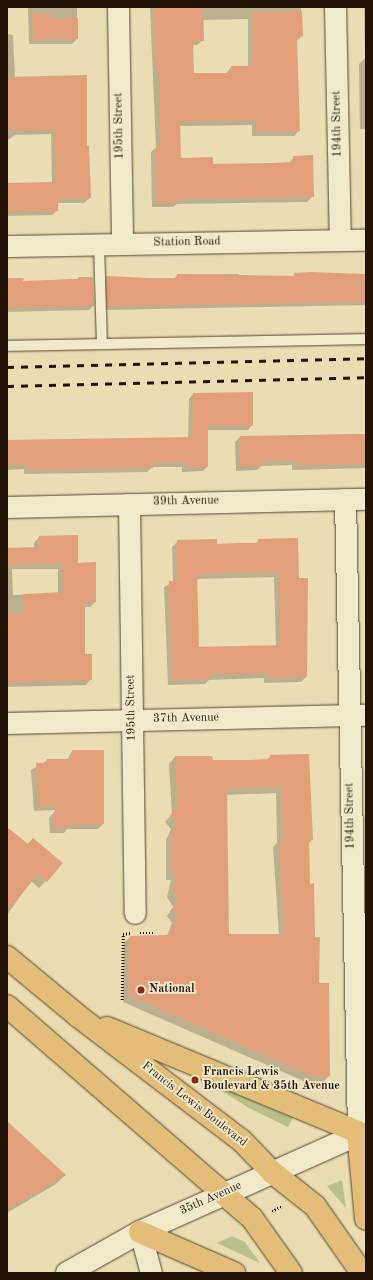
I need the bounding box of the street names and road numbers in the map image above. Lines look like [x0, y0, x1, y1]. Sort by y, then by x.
street label: 194th Street [330, 90, 346, 158]
street label: 195th Street [112, 92, 128, 160]
street label: Station Road [153, 235, 221, 251]
street label: 39th Avenue [153, 494, 219, 510]
street label: 195th Street [124, 674, 140, 742]
street label: 37th Avenue [153, 711, 219, 727]
street label: 194th Street [343, 782, 359, 850]
street label: Francis Lewis Boulevard [138, 1059, 250, 1151]
street label: 35th Avenue [178, 1179, 244, 1219]

